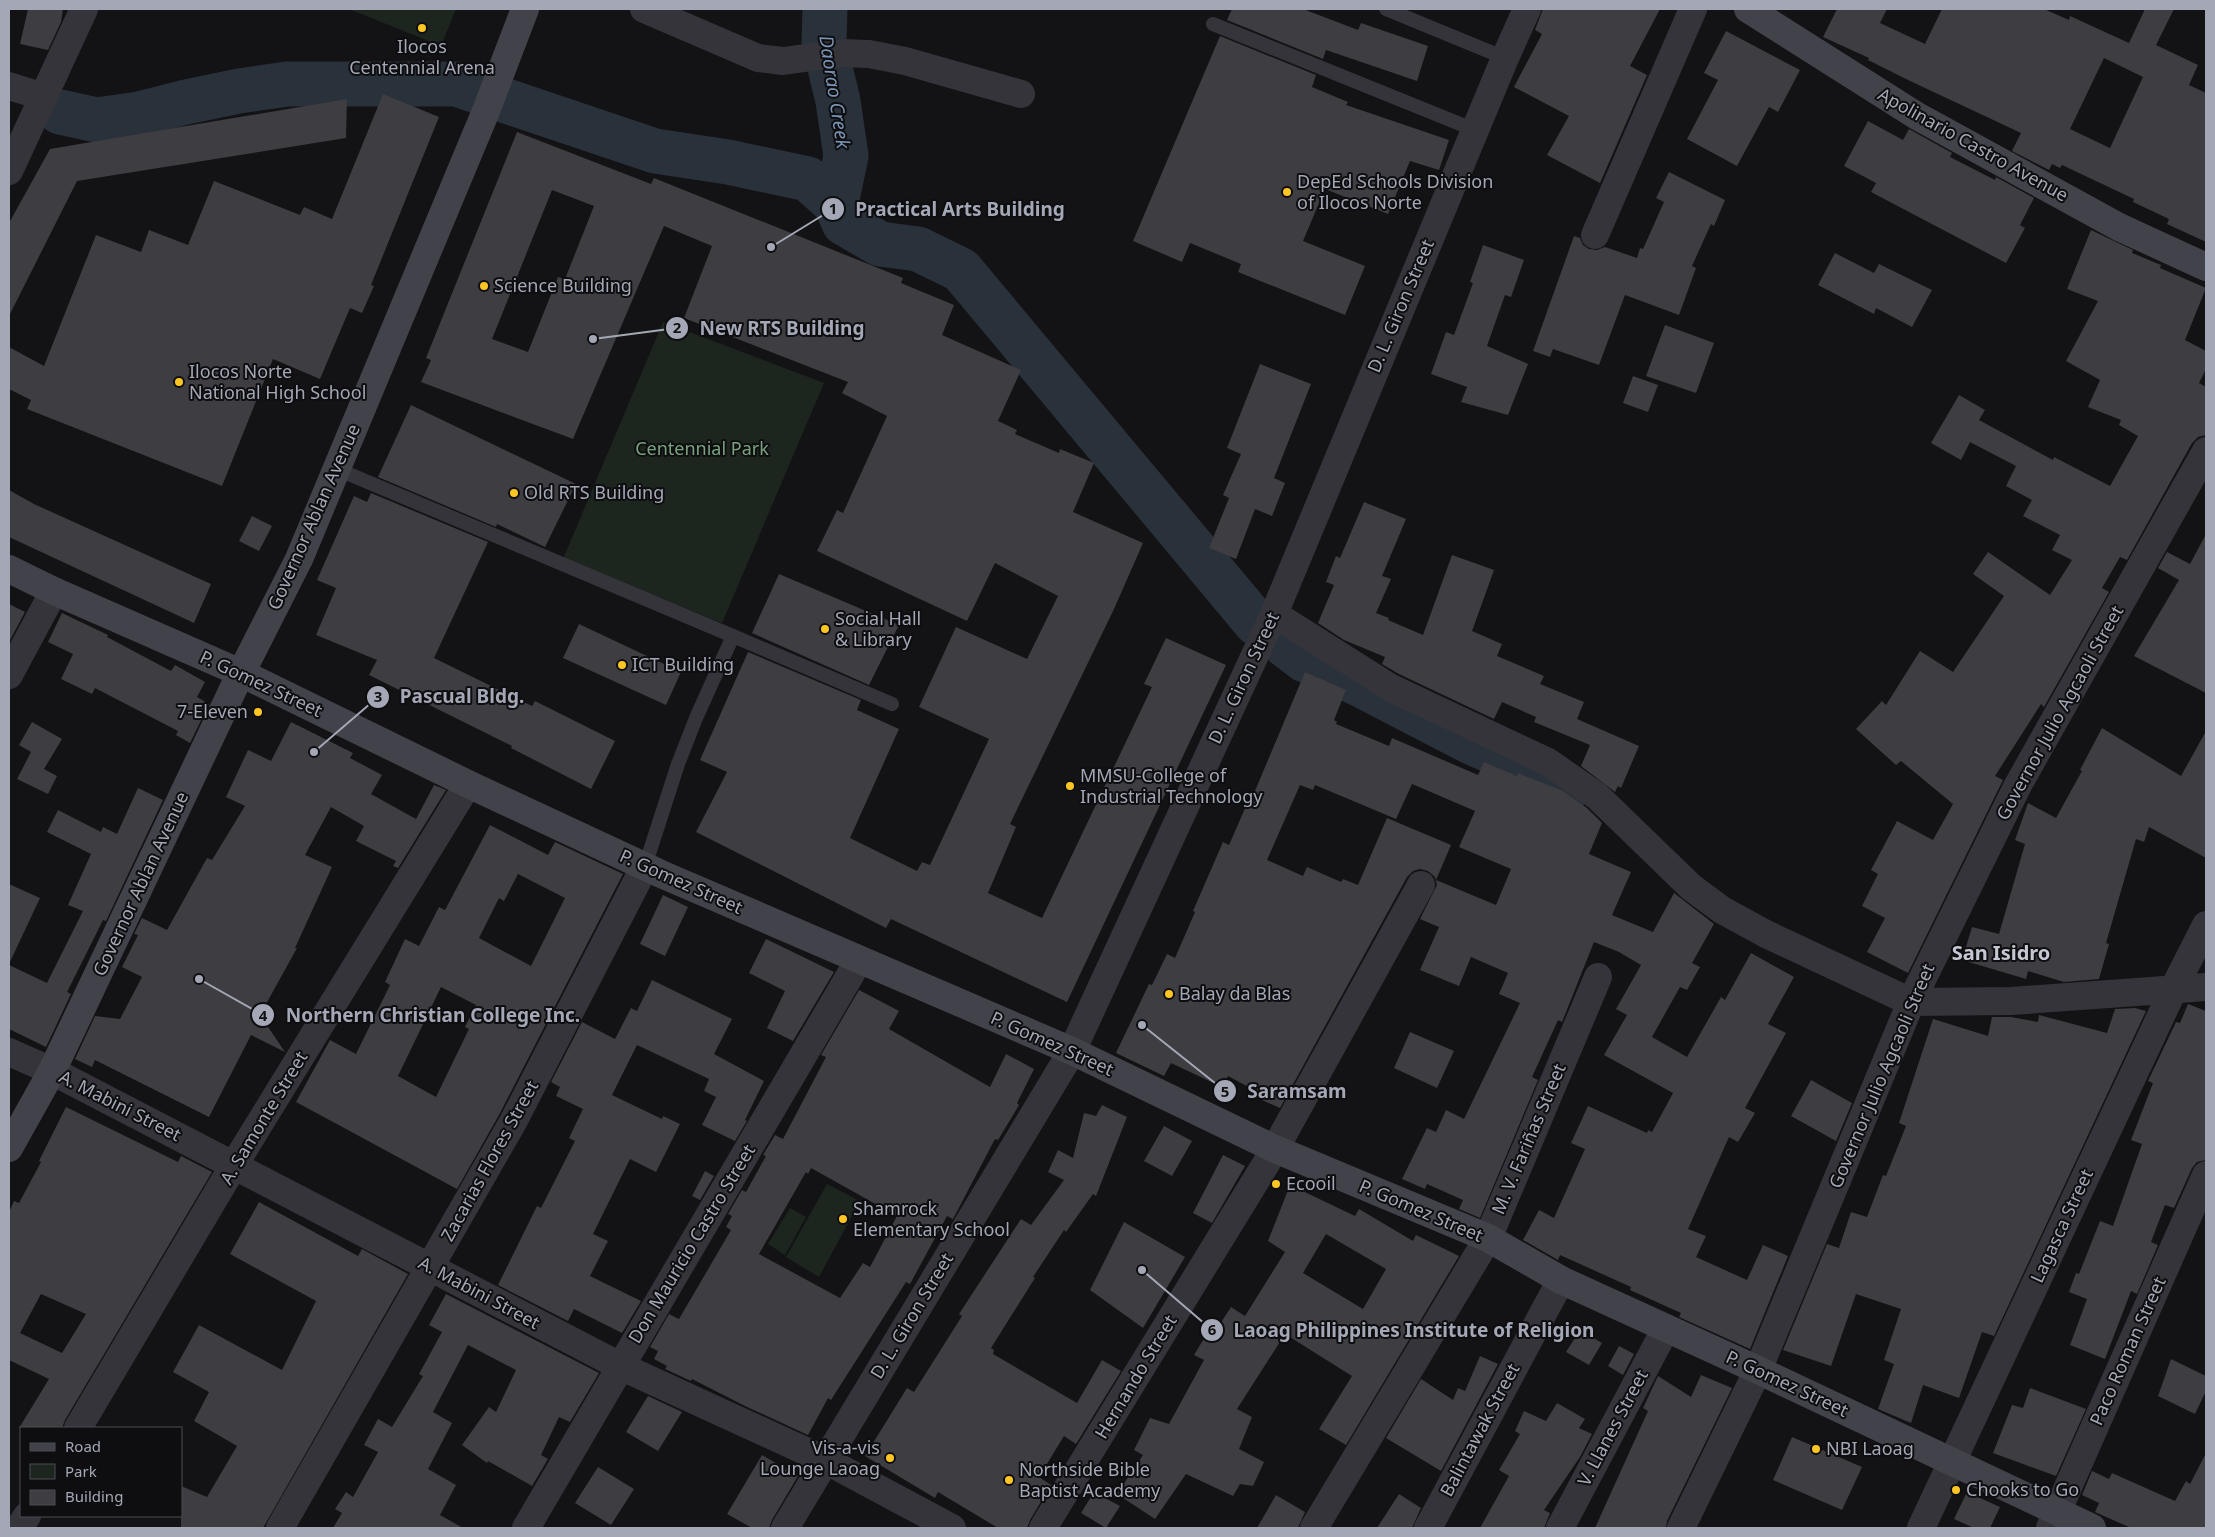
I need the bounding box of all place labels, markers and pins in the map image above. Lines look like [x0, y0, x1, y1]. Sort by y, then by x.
marker: Ilocos Centennial Arena [416, 22, 428, 34]
place label: Ilocos Centennial Arena [349, 34, 495, 79]
place label: DepEd Schools Division of Ilocos Norte [1297, 169, 1493, 214]
marker: DepEd Schools Division of Ilocos Norte [1281, 186, 1293, 198]
callout: Practical Arts Building [821, 192, 1075, 226]
place label: Science Building [494, 273, 632, 297]
marker: Science Building [478, 280, 490, 292]
callout: New RTS Building [664, 311, 874, 345]
place label: Ilocos Norte National High School [189, 359, 366, 404]
marker: Ilocos Norte National High School [173, 376, 185, 388]
place label: Old RTS Building [524, 480, 664, 504]
marker: Old RTS Building [508, 487, 520, 499]
place label: Social Hall & Library [835, 606, 921, 651]
marker: Social Hall & Library [819, 623, 831, 635]
place label: ICT Building [632, 652, 734, 676]
marker: ICT Building [616, 659, 628, 671]
callout: Pascual Bldg. [365, 680, 535, 714]
place label: 7-Eleven [177, 699, 248, 723]
marker: 7-Eleven [252, 706, 264, 718]
place label: MMSU-College of Industrial Technology [1080, 763, 1263, 808]
marker: MMSU-College of Industrial Technology [1064, 780, 1076, 792]
place label: Balay da Blas [1179, 981, 1290, 1005]
marker: Balay da Blas [1163, 988, 1175, 1000]
callout: Northern Christian College Inc. [251, 998, 590, 1032]
callout: Saramsam [1213, 1074, 1357, 1108]
place label: Ecooil [1286, 1171, 1336, 1195]
marker: Ecooil [1270, 1178, 1282, 1190]
place label: Shamrock Elementary School [853, 1196, 1010, 1241]
marker: Shamrock Elementary School [837, 1213, 849, 1225]
callout: Laoag Philippines Institute of Religion [1199, 1313, 1605, 1347]
place label: Vis-a-vis Lounge Laoag [760, 1435, 880, 1480]
place label: NBI Laoag [1826, 1436, 1914, 1460]
marker: NBI Laoag [1810, 1443, 1822, 1455]
marker: Vis-a-vis Lounge Laoag [884, 1452, 896, 1464]
place label: Northside Bible Baptist Academy [1019, 1457, 1161, 1502]
marker: Northside Bible Baptist Academy [1003, 1474, 1015, 1486]
place label: Chooks to Go [1966, 1477, 2079, 1501]
marker: Chooks to Go [1950, 1484, 1962, 1496]

